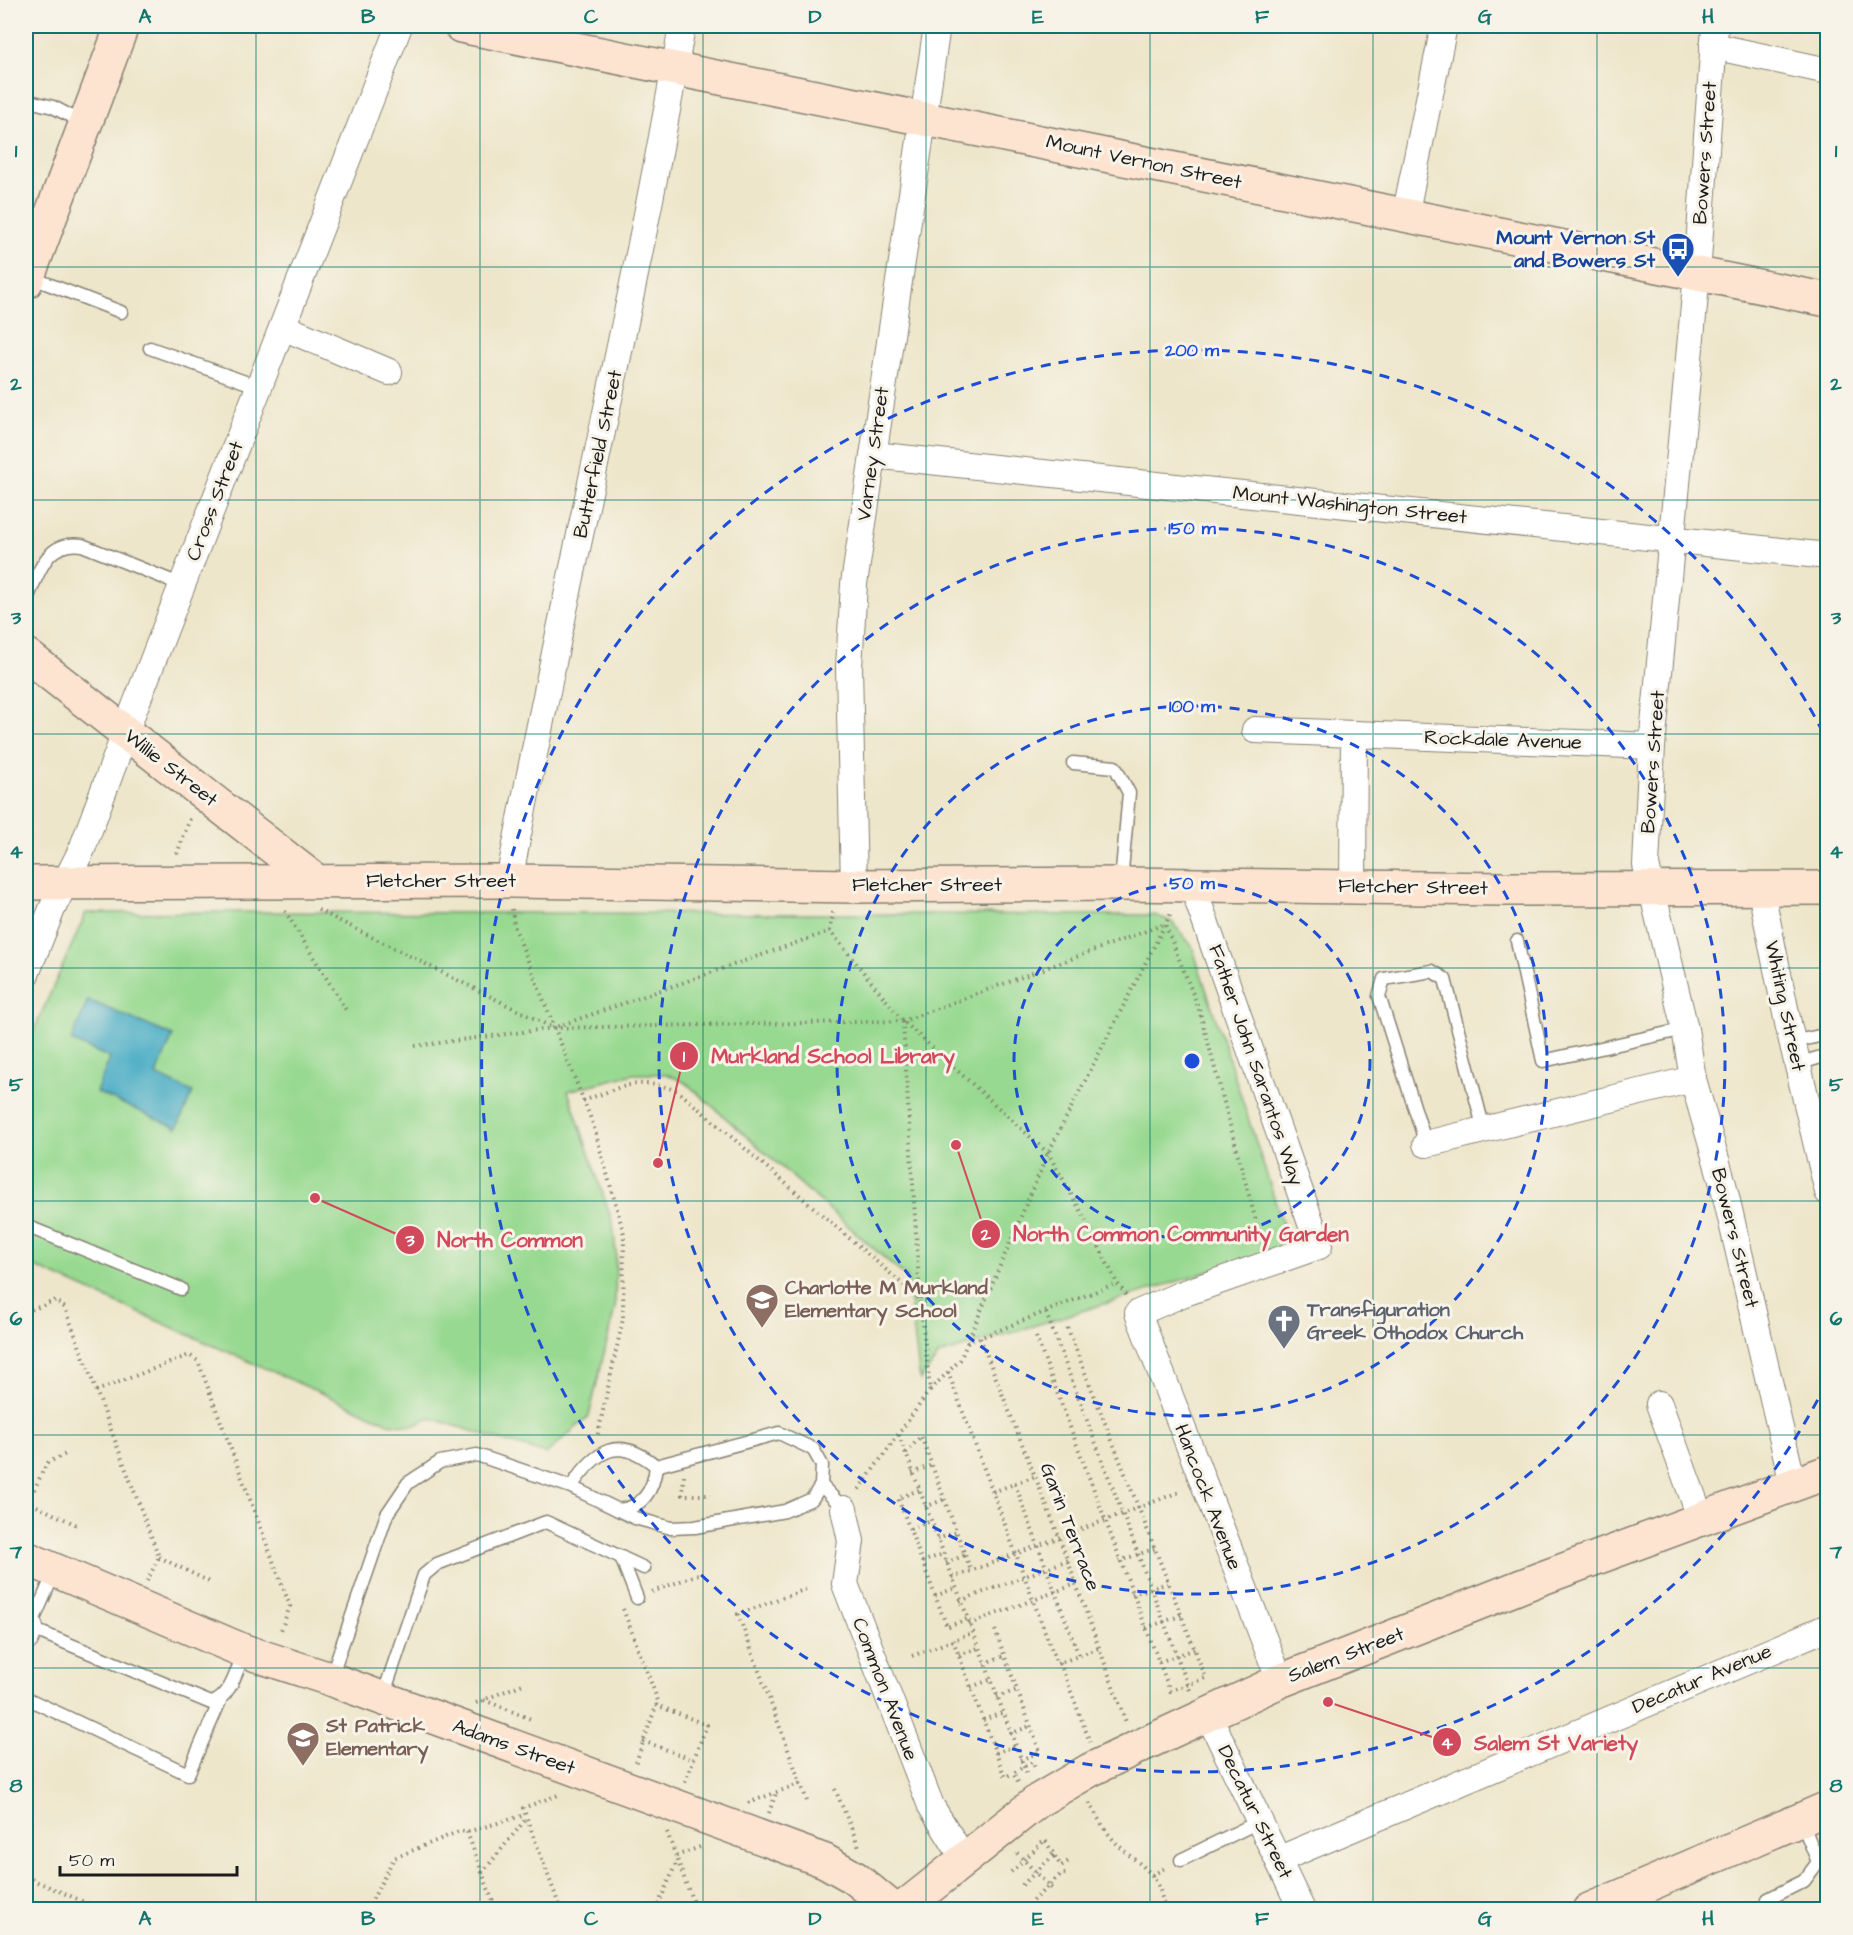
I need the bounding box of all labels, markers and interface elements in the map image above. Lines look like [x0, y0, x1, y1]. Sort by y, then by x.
text: A [139, 3, 152, 31]
text: B [361, 3, 376, 31]
text: C [584, 3, 599, 31]
text: D [809, 3, 822, 31]
text: E [1032, 3, 1044, 31]
text: F [1255, 3, 1270, 31]
text: G [1478, 3, 1492, 31]
text: H [1702, 3, 1714, 31]
street label: Bowers Street [1686, 81, 1724, 225]
street label: Mount Vernon Street [1044, 128, 1244, 196]
text: 1 [15, 137, 18, 165]
text: 1 [1835, 137, 1838, 165]
place label: Mount Vernon St and Bowers St [1496, 224, 1656, 275]
bus stop icon: Mount Vernon St and Bowers St [1660, 231, 1696, 278]
text: 200 m [1164, 338, 1220, 363]
street label: Butterfield Street [567, 367, 629, 541]
text: 2 [9, 370, 22, 398]
text: 2 [1829, 370, 1842, 398]
street label: Varney Street [850, 385, 897, 523]
street label: Cross Street [179, 437, 251, 565]
street label: Mount Washington Street [1231, 479, 1468, 532]
text: 150 m [1168, 516, 1217, 541]
text: 3 [10, 604, 22, 632]
text: 3 [1830, 604, 1842, 632]
street label: Bowers Street [1634, 690, 1672, 834]
text: 100 m [1169, 694, 1216, 719]
street label: Willie Street [118, 723, 224, 813]
street label: Rockdale Avenue [1424, 723, 1583, 757]
text: 4 [9, 838, 23, 866]
text: 4 [1829, 838, 1843, 866]
street label: Fletcher Street [366, 867, 516, 895]
street label: Fletcher Street [852, 871, 1002, 899]
text: 50 m [1169, 871, 1216, 896]
street label: Fletcher Street [1338, 872, 1488, 902]
street label: Whiting Street [1757, 938, 1813, 1074]
street label: Father John Sarantos Way [1201, 941, 1310, 1190]
callout: Murkland School Library [669, 1036, 966, 1075]
text: Murkland School Library [711, 1042, 955, 1074]
text: 1 [683, 1044, 686, 1069]
centre of rings [1182, 1051, 1202, 1071]
text: 5 [9, 1071, 24, 1099]
text: 5 [1829, 1071, 1844, 1099]
street label: Bowers Street [1704, 1165, 1766, 1311]
callout: North Common Community Garden [971, 1215, 1360, 1254]
callout: North Common [395, 1220, 594, 1259]
text: North Common Community Garden [1013, 1220, 1349, 1252]
text: 2 [980, 1222, 992, 1247]
text: North Common [437, 1226, 583, 1255]
text: 3 [404, 1228, 415, 1253]
place label: Charlotte M Murkland Elementary School [785, 1274, 989, 1326]
school or university icon: Charlotte M Murkland Elementary School [744, 1282, 780, 1329]
place label: Transfiguration Greek Othodox Church [1306, 1296, 1524, 1347]
church icon: Transfiguration Greek Othodox Church [1266, 1303, 1302, 1350]
text: 6 [10, 1305, 23, 1333]
text: 6 [1830, 1305, 1843, 1333]
street label: Hancock Avenue [1167, 1420, 1249, 1574]
street label: Garin Terrace [1033, 1459, 1107, 1595]
text: 7 [9, 1538, 23, 1566]
text: 7 [1829, 1538, 1843, 1566]
street label: Common Avenue [845, 1614, 925, 1765]
street label: Salem Street [1284, 1620, 1408, 1690]
street label: Decatur Avenue [1628, 1637, 1776, 1721]
place label: St Patrick Elementary [325, 1712, 428, 1764]
street label: Adams Street [449, 1712, 579, 1782]
school or university icon: St Patrick Elementary [285, 1720, 321, 1767]
callout: Salem St Variety [1432, 1723, 1650, 1762]
text: Salem St Variety [1473, 1729, 1638, 1761]
text: 4 [1441, 1731, 1454, 1756]
street label: Decatur Street [1211, 1740, 1299, 1884]
text: 8 [10, 1772, 23, 1800]
text: 8 [1830, 1772, 1843, 1800]
scale bar [60, 1839, 237, 1877]
text: 50 m [69, 1848, 114, 1873]
text: A [139, 1905, 152, 1933]
text: B [361, 1905, 376, 1933]
text: C [584, 1905, 599, 1933]
text: D [809, 1905, 822, 1933]
text: E [1032, 1905, 1044, 1933]
text: F [1255, 1905, 1270, 1933]
text: G [1478, 1905, 1492, 1933]
text: H [1702, 1905, 1714, 1933]

